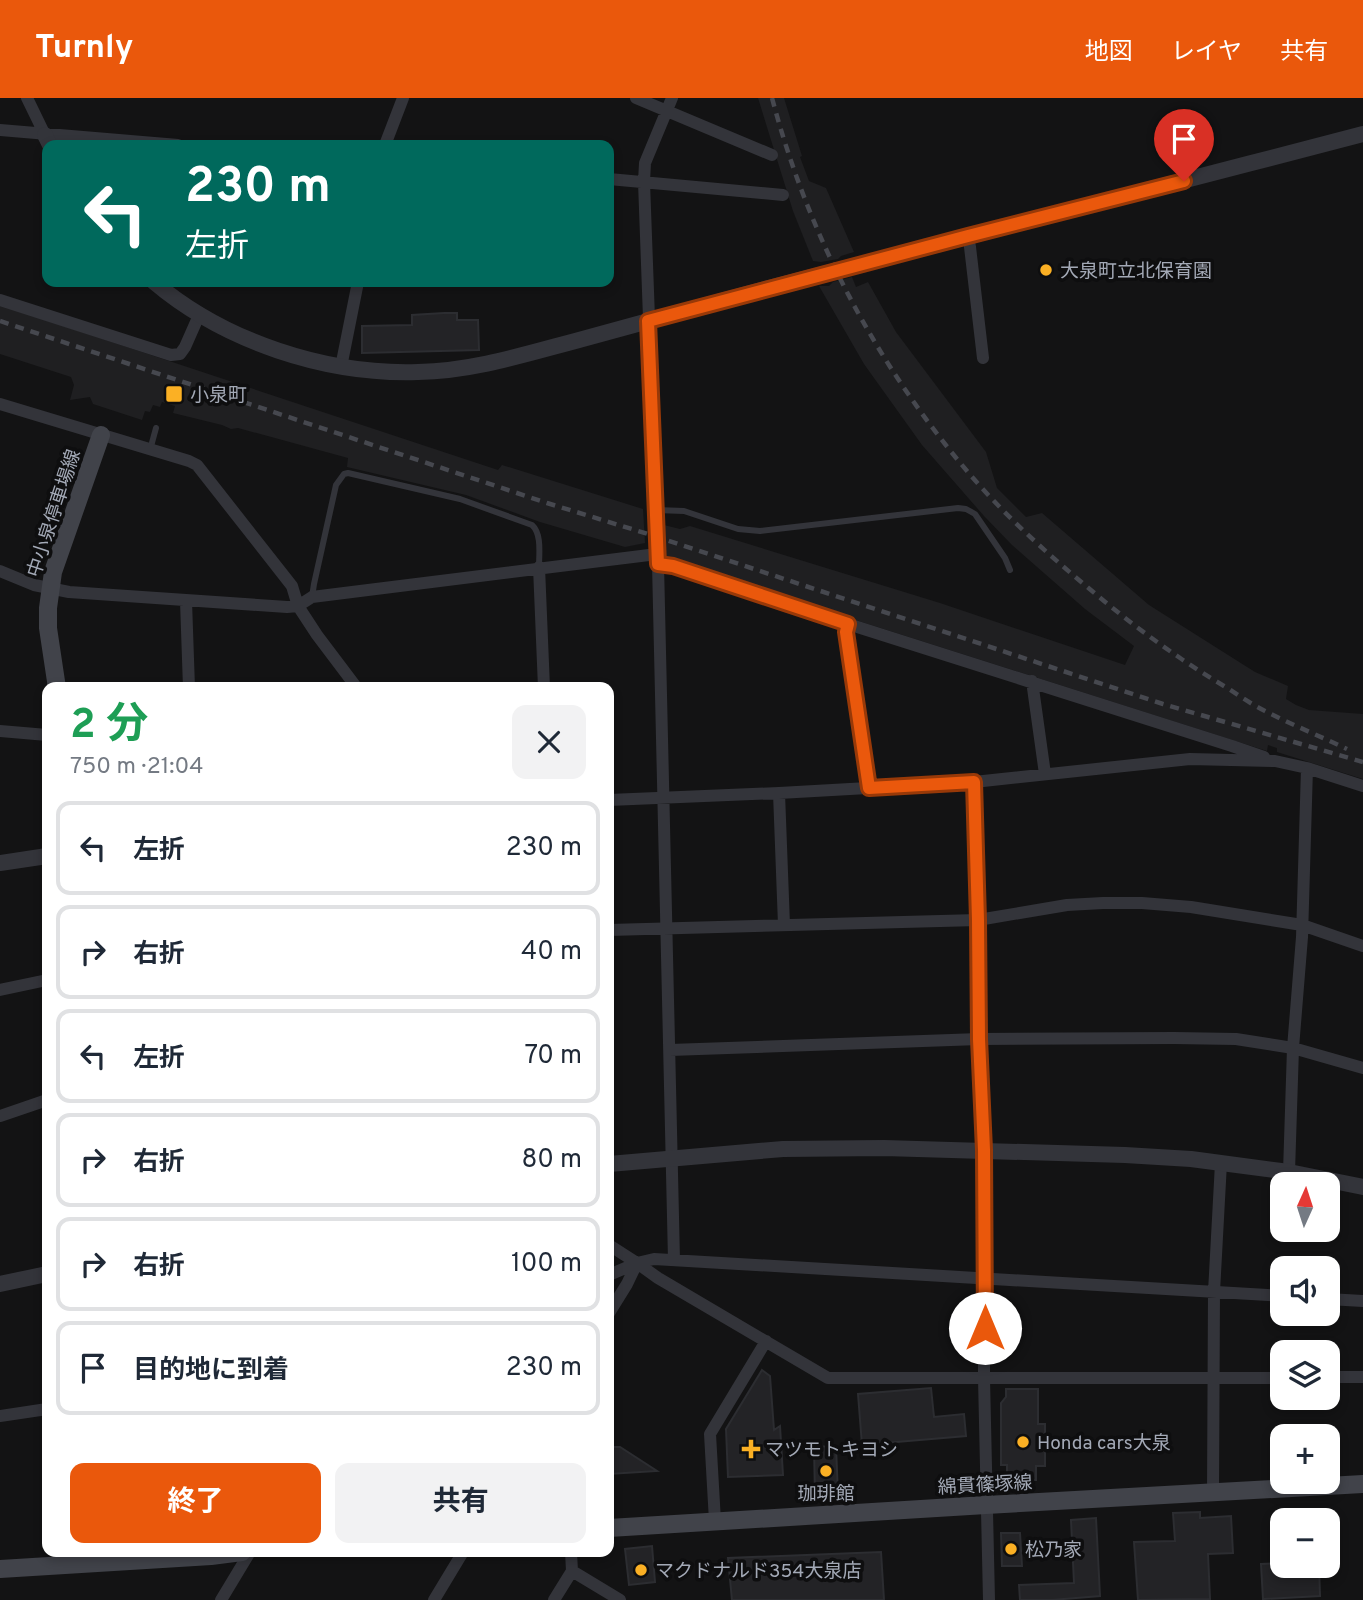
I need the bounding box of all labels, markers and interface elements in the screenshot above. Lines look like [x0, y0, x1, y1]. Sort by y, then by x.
text: Turnly [35, 28, 133, 70]
text: 地図 [1085, 38, 1133, 68]
text: レイヤ [1171, 38, 1242, 68]
text: 共有 [1280, 38, 1328, 68]
pin [1154, 109, 1214, 181]
icon: arrive [1165, 120, 1203, 158]
text: 230 m [185, 158, 331, 220]
icon: left [70, 168, 161, 259]
text: 左折 [185, 228, 249, 268]
place label: 大泉町立北保育園 [1060, 260, 1212, 284]
marker: 大泉町立北保育園 [1038, 262, 1054, 278]
marker: 小泉町 [164, 384, 184, 404]
place label: 小泉町 [190, 384, 247, 408]
street label: 中小泉停車場線 [23, 447, 87, 581]
text: 2 分 [70, 700, 148, 753]
button: close [512, 705, 586, 779]
text: 750 m · 21:04 [70, 753, 204, 782]
icon: left [74, 829, 112, 867]
text: 230 m [506, 832, 582, 865]
text: 左折 [133, 835, 185, 868]
icon: right [74, 933, 112, 971]
text: 40 m [521, 936, 582, 969]
text: 右折 [133, 939, 185, 972]
icon: left [74, 1037, 112, 1075]
text: 70 m [524, 1040, 582, 1073]
text: 左折 [133, 1043, 185, 1076]
icon: right [74, 1141, 112, 1179]
text: 80 m [522, 1144, 582, 1177]
text: 右折 [133, 1147, 185, 1180]
north arrow [1270, 1172, 1340, 1242]
map controls [1270, 1172, 1340, 1578]
icon: right [74, 1245, 112, 1283]
text: 100 m [511, 1248, 582, 1281]
text: 右折 [133, 1251, 185, 1284]
button: sound [1270, 1256, 1340, 1326]
position arrow [948, 1291, 1022, 1365]
button: layers [1270, 1340, 1340, 1410]
icon: arrive [74, 1349, 112, 1387]
text: 230 m [506, 1352, 582, 1385]
text: 目的地に到着 [133, 1355, 289, 1388]
button: + [1270, 1424, 1340, 1494]
place label: Honda cars大泉 [1037, 1432, 1171, 1456]
marker: Honda cars大泉 [1015, 1434, 1031, 1450]
place label: マツモトキヨシ [765, 1439, 898, 1463]
marker: マツモトキヨシ [743, 1441, 759, 1457]
button: 終了 [70, 1463, 321, 1543]
button: 共有 [335, 1463, 586, 1543]
marker: 珈琲館 [818, 1463, 834, 1479]
street label: 綿貫篠塚線 [937, 1472, 1033, 1500]
place label: 珈琲館 [797, 1483, 855, 1507]
button: − [1270, 1508, 1340, 1578]
place label: 松乃家 [1025, 1539, 1082, 1563]
marker: 松乃家 [1003, 1541, 1019, 1557]
place label: マクドナルド354大泉店 [655, 1560, 861, 1584]
marker: マクドナルド354大泉店 [633, 1562, 649, 1578]

